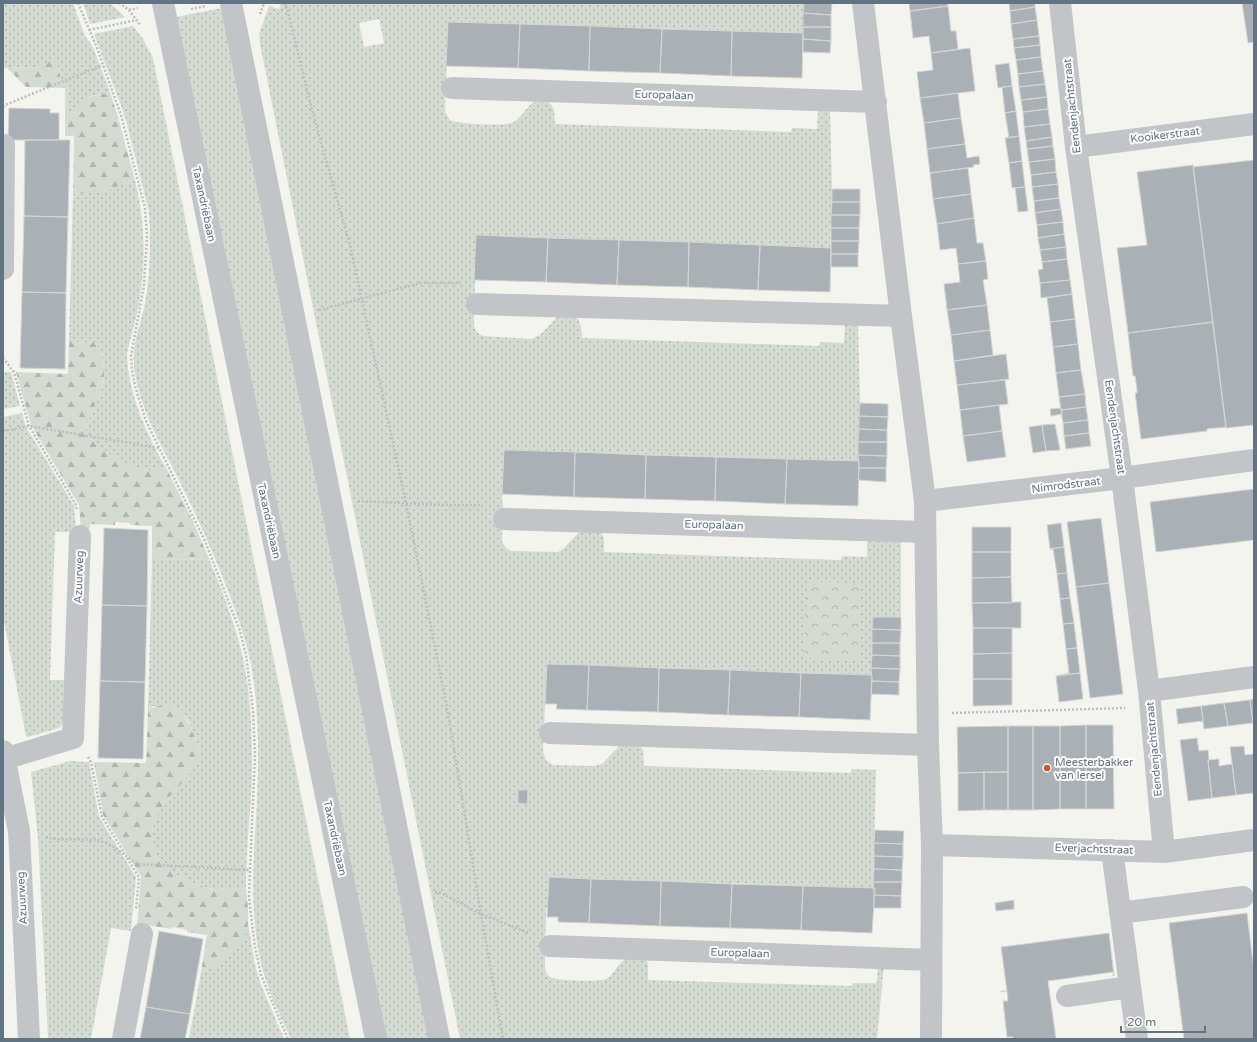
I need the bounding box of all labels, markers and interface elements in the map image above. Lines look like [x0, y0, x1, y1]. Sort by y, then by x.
street label: Eendenjachtstraat [1061, 58, 1083, 154]
street label: Europalaan [634, 87, 694, 103]
street label: Kooikerstraat [1130, 124, 1200, 146]
street label: Taxandriëbaan [190, 165, 218, 243]
street label: Eendenjachtstraat [1102, 379, 1128, 475]
street label: Nimrodstraat [1031, 474, 1101, 496]
street label: Taxandriëbaan [255, 482, 283, 560]
street label: Europalaan [684, 517, 744, 533]
street label: Azuurweg [72, 550, 86, 604]
street label: Eendenjachtstraat [1143, 701, 1165, 797]
place label: Meesterbakker van Iersel [1055, 756, 1134, 782]
marker: Meesterbakker van Iersel [1042, 763, 1052, 773]
street label: Taxandriëbaan [321, 799, 349, 877]
street label: Everjachtstraat [1054, 841, 1134, 857]
street label: Azuurweg [14, 871, 30, 925]
street label: Europalaan [710, 945, 770, 961]
scale bar [1121, 1008, 1205, 1034]
text: 20 m [1127, 1015, 1156, 1029]

